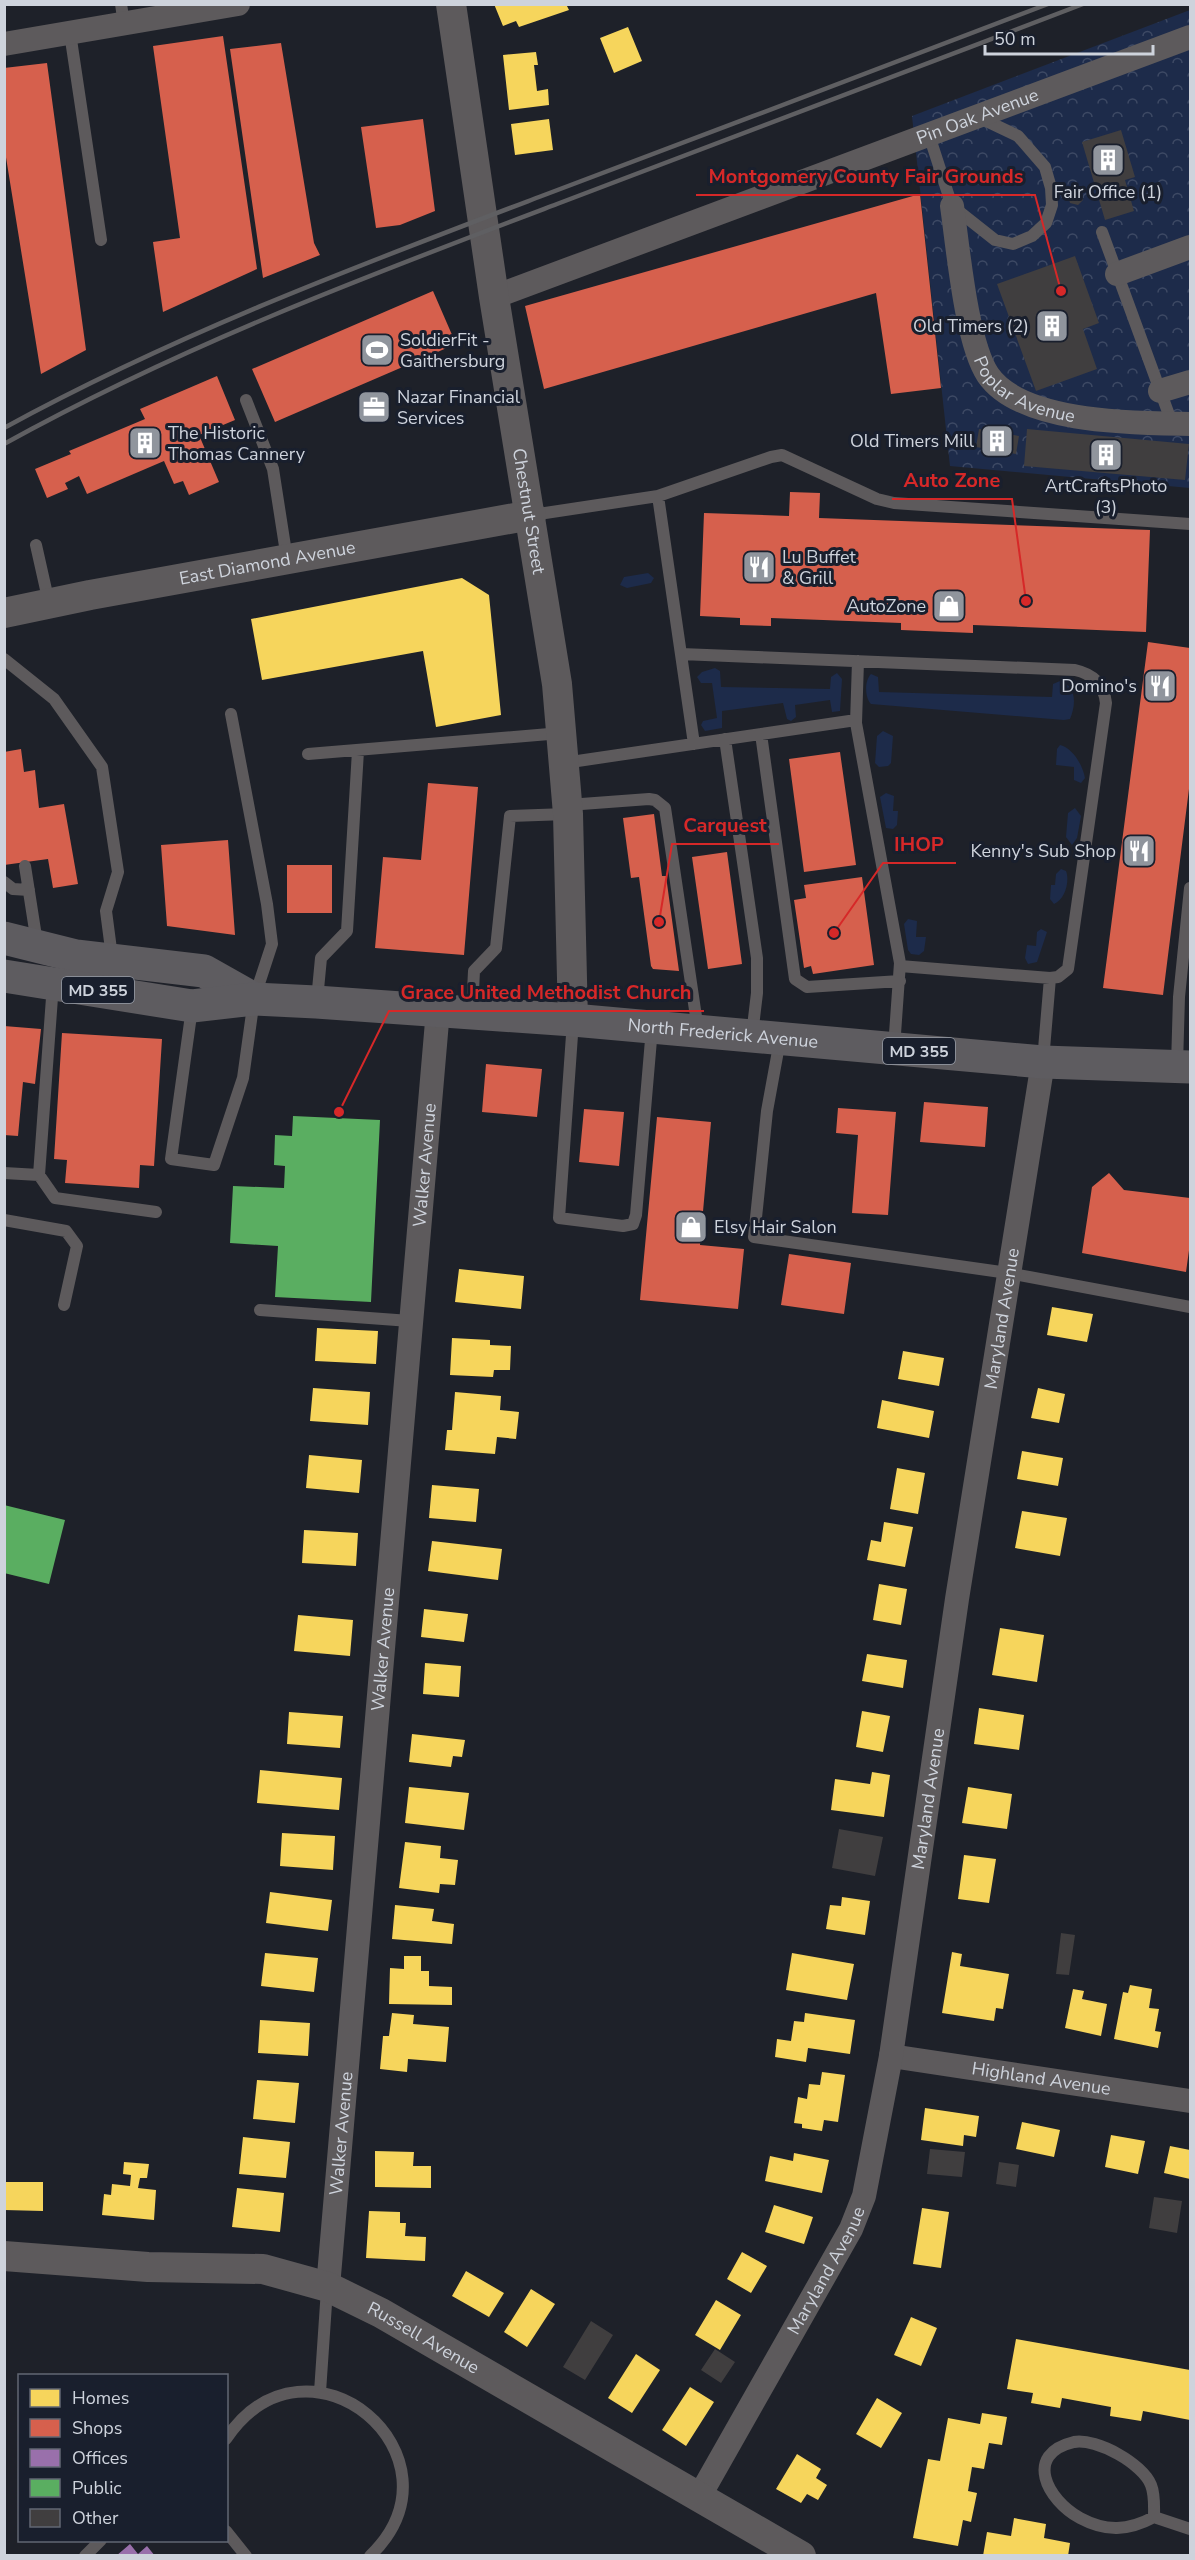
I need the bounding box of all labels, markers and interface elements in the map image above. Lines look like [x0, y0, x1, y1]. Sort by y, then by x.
scale bar [985, 18, 1153, 56]
text: 50 m [994, 27, 1036, 51]
street label: Pin Oak Avenue [913, 83, 1042, 150]
building icon: Fair Office (1) [1090, 142, 1126, 178]
callout: Montgomery County Fair Grounds [696, 157, 1035, 195]
text: Montgomery County Fair Grounds [708, 163, 1024, 190]
place label: Fair Office (1) [1054, 180, 1162, 204]
building icon: Old Timers (2) [1034, 308, 1070, 344]
place label: Old Timers (2) [913, 314, 1029, 338]
place label: SoldierFit - Gaithersburg [400, 328, 505, 373]
sports icon: SoldierFit - Gaithersburg [359, 332, 395, 368]
street label: Poplar Avenue [968, 352, 1077, 428]
place label: Nazar Financial Services [397, 385, 521, 430]
office icon: Nazar Financial Services [356, 389, 392, 425]
place label: The Historic Thomas Cannery [168, 421, 306, 466]
building icon: Old Timers Mill [979, 423, 1015, 459]
building icon: The Historic Thomas Cannery [127, 425, 163, 461]
place label: Old Timers Mill [850, 429, 975, 453]
building icon: ArtCraftsPhoto (3) [1088, 437, 1124, 473]
street label: Chestnut Street [507, 446, 551, 576]
callout: Auto Zone [892, 461, 1012, 499]
text: Auto Zone [904, 467, 1001, 494]
place label: ArtCraftsPhoto (3) [1045, 474, 1167, 519]
street label: East Diamond Avenue [177, 535, 357, 591]
place label: Lu Buffet & Grill [782, 545, 857, 590]
restaurant icon: Lu Buffet & Grill [741, 549, 777, 585]
shop icon: AutoZone [931, 588, 967, 624]
place label: AutoZone [846, 594, 926, 618]
restaurant icon: Domino's [1142, 668, 1178, 704]
place label: Domino's [1061, 674, 1137, 698]
callout: Carquest [672, 806, 779, 844]
text: Carquest [683, 812, 767, 839]
callout: IHOP [883, 825, 956, 863]
text: IHOP [894, 831, 944, 858]
restaurant icon: Kenny's Sub Shop [1121, 833, 1157, 869]
place label: Kenny's Sub Shop [970, 839, 1116, 863]
callout: Grace United Methodist Church [389, 973, 704, 1011]
road number: MD 355 [62, 977, 134, 1003]
text: Grace United Methodist Church [401, 979, 691, 1006]
street label: North Frederick Avenue [627, 1013, 819, 1054]
road number: MD 355 [883, 1038, 955, 1064]
street label: Walker Avenue [407, 1102, 442, 1228]
shop icon: Elsy Hair Salon [673, 1209, 709, 1245]
place label: Elsy Hair Salon [714, 1215, 837, 1239]
street label: Maryland Avenue [979, 1246, 1025, 1391]
street label: Walker Avenue [366, 1586, 400, 1712]
street label: Maryland Avenue [906, 1726, 950, 1871]
street label: Highland Avenue [970, 2056, 1112, 2101]
street label: Walker Avenue [324, 2071, 359, 2197]
street label: Maryland Avenue [782, 2203, 871, 2339]
street label: Russell Avenue [363, 2296, 484, 2379]
legend [18, 2374, 228, 2542]
text: Homes [72, 2386, 129, 2410]
text: Shops [72, 2416, 122, 2440]
text: Offices [72, 2446, 128, 2470]
text: Public [72, 2476, 122, 2500]
text: Other [72, 2506, 119, 2530]

